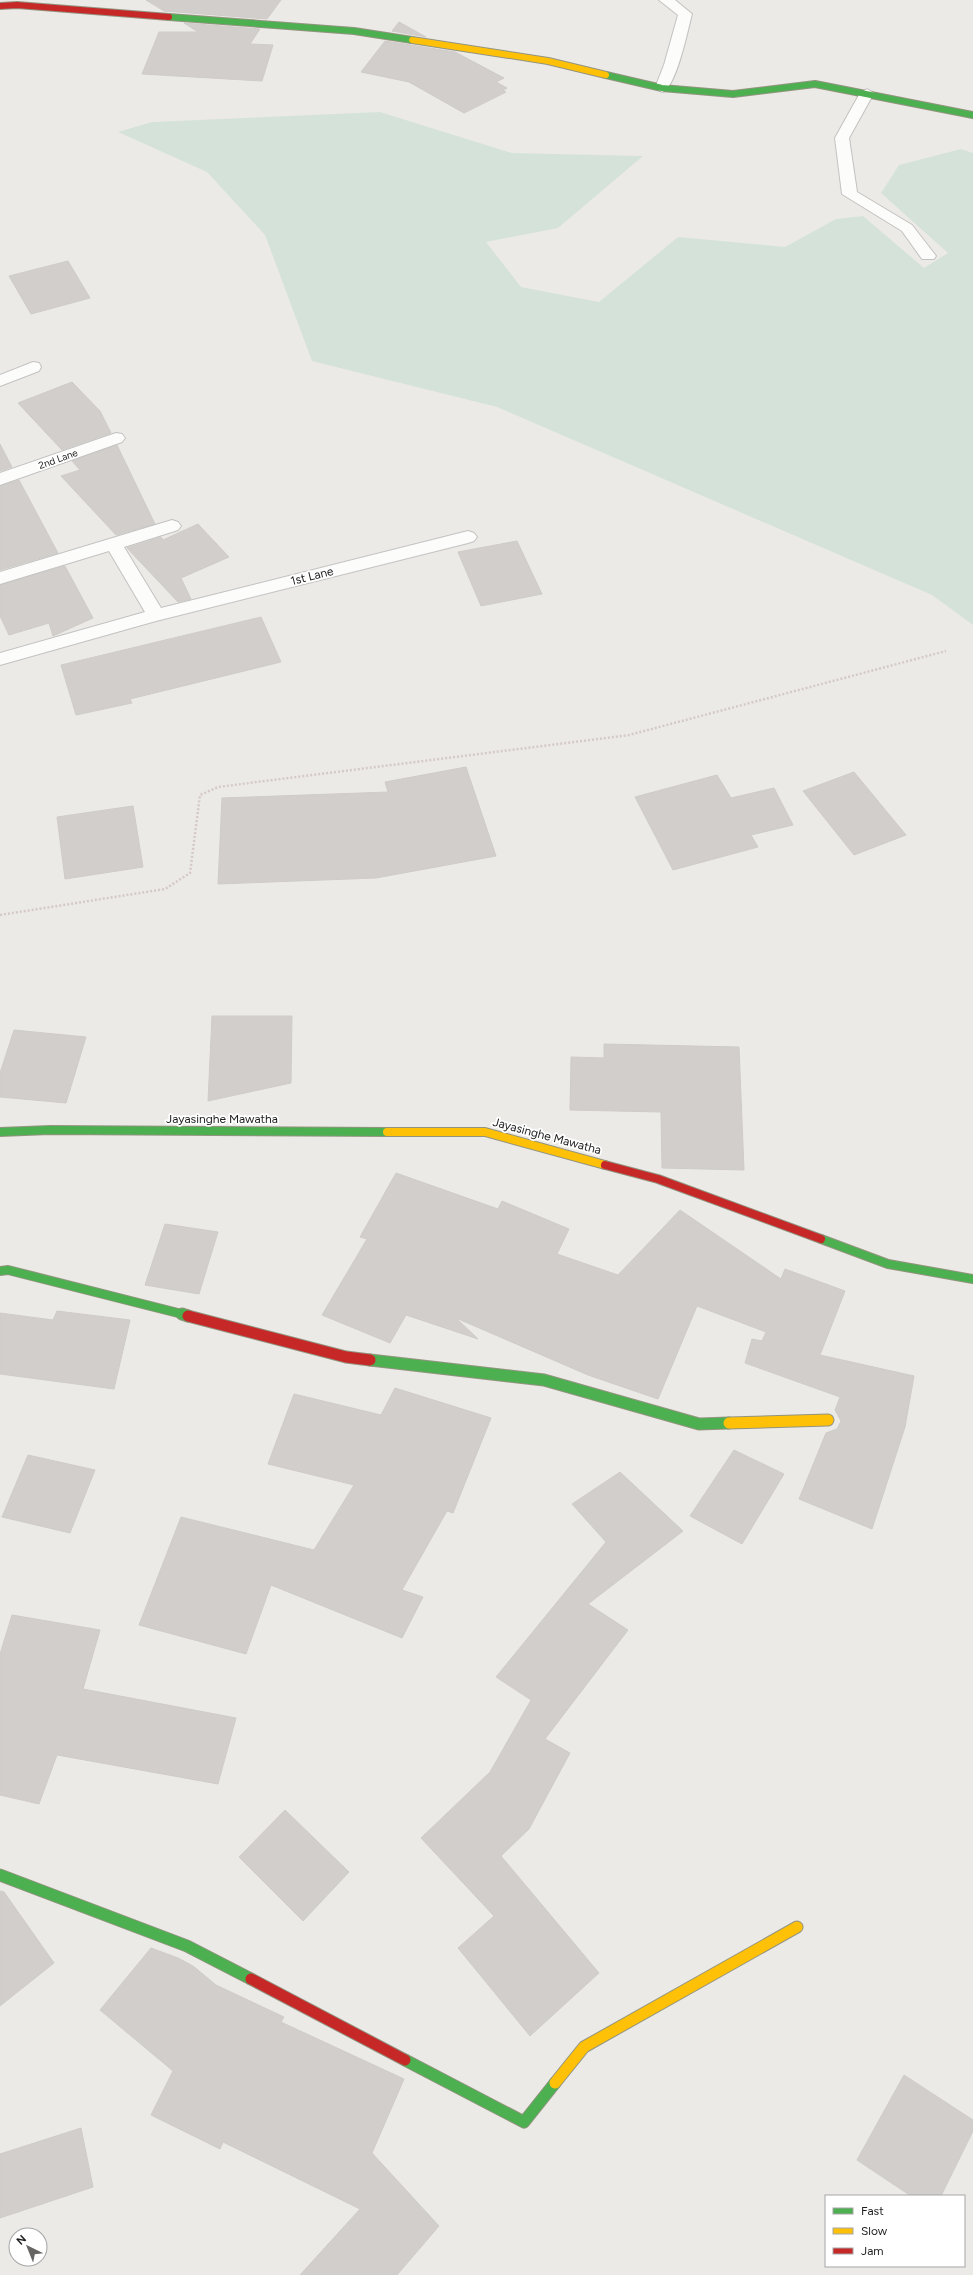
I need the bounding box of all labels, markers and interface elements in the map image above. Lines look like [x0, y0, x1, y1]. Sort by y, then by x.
street label: 2nd Lane [37, 446, 80, 472]
street label: 1st Lane [289, 564, 335, 588]
street label: Jayasinghe Mawatha [166, 1112, 278, 1126]
street label: Jayasinghe Mawatha [491, 1115, 603, 1157]
legend [825, 2195, 965, 2267]
text: Fast [861, 2204, 884, 2218]
text: Slow [861, 2224, 888, 2238]
north arrow [8, 2227, 48, 2267]
text: N [14, 2232, 29, 2248]
text: Jam [861, 2244, 884, 2258]

